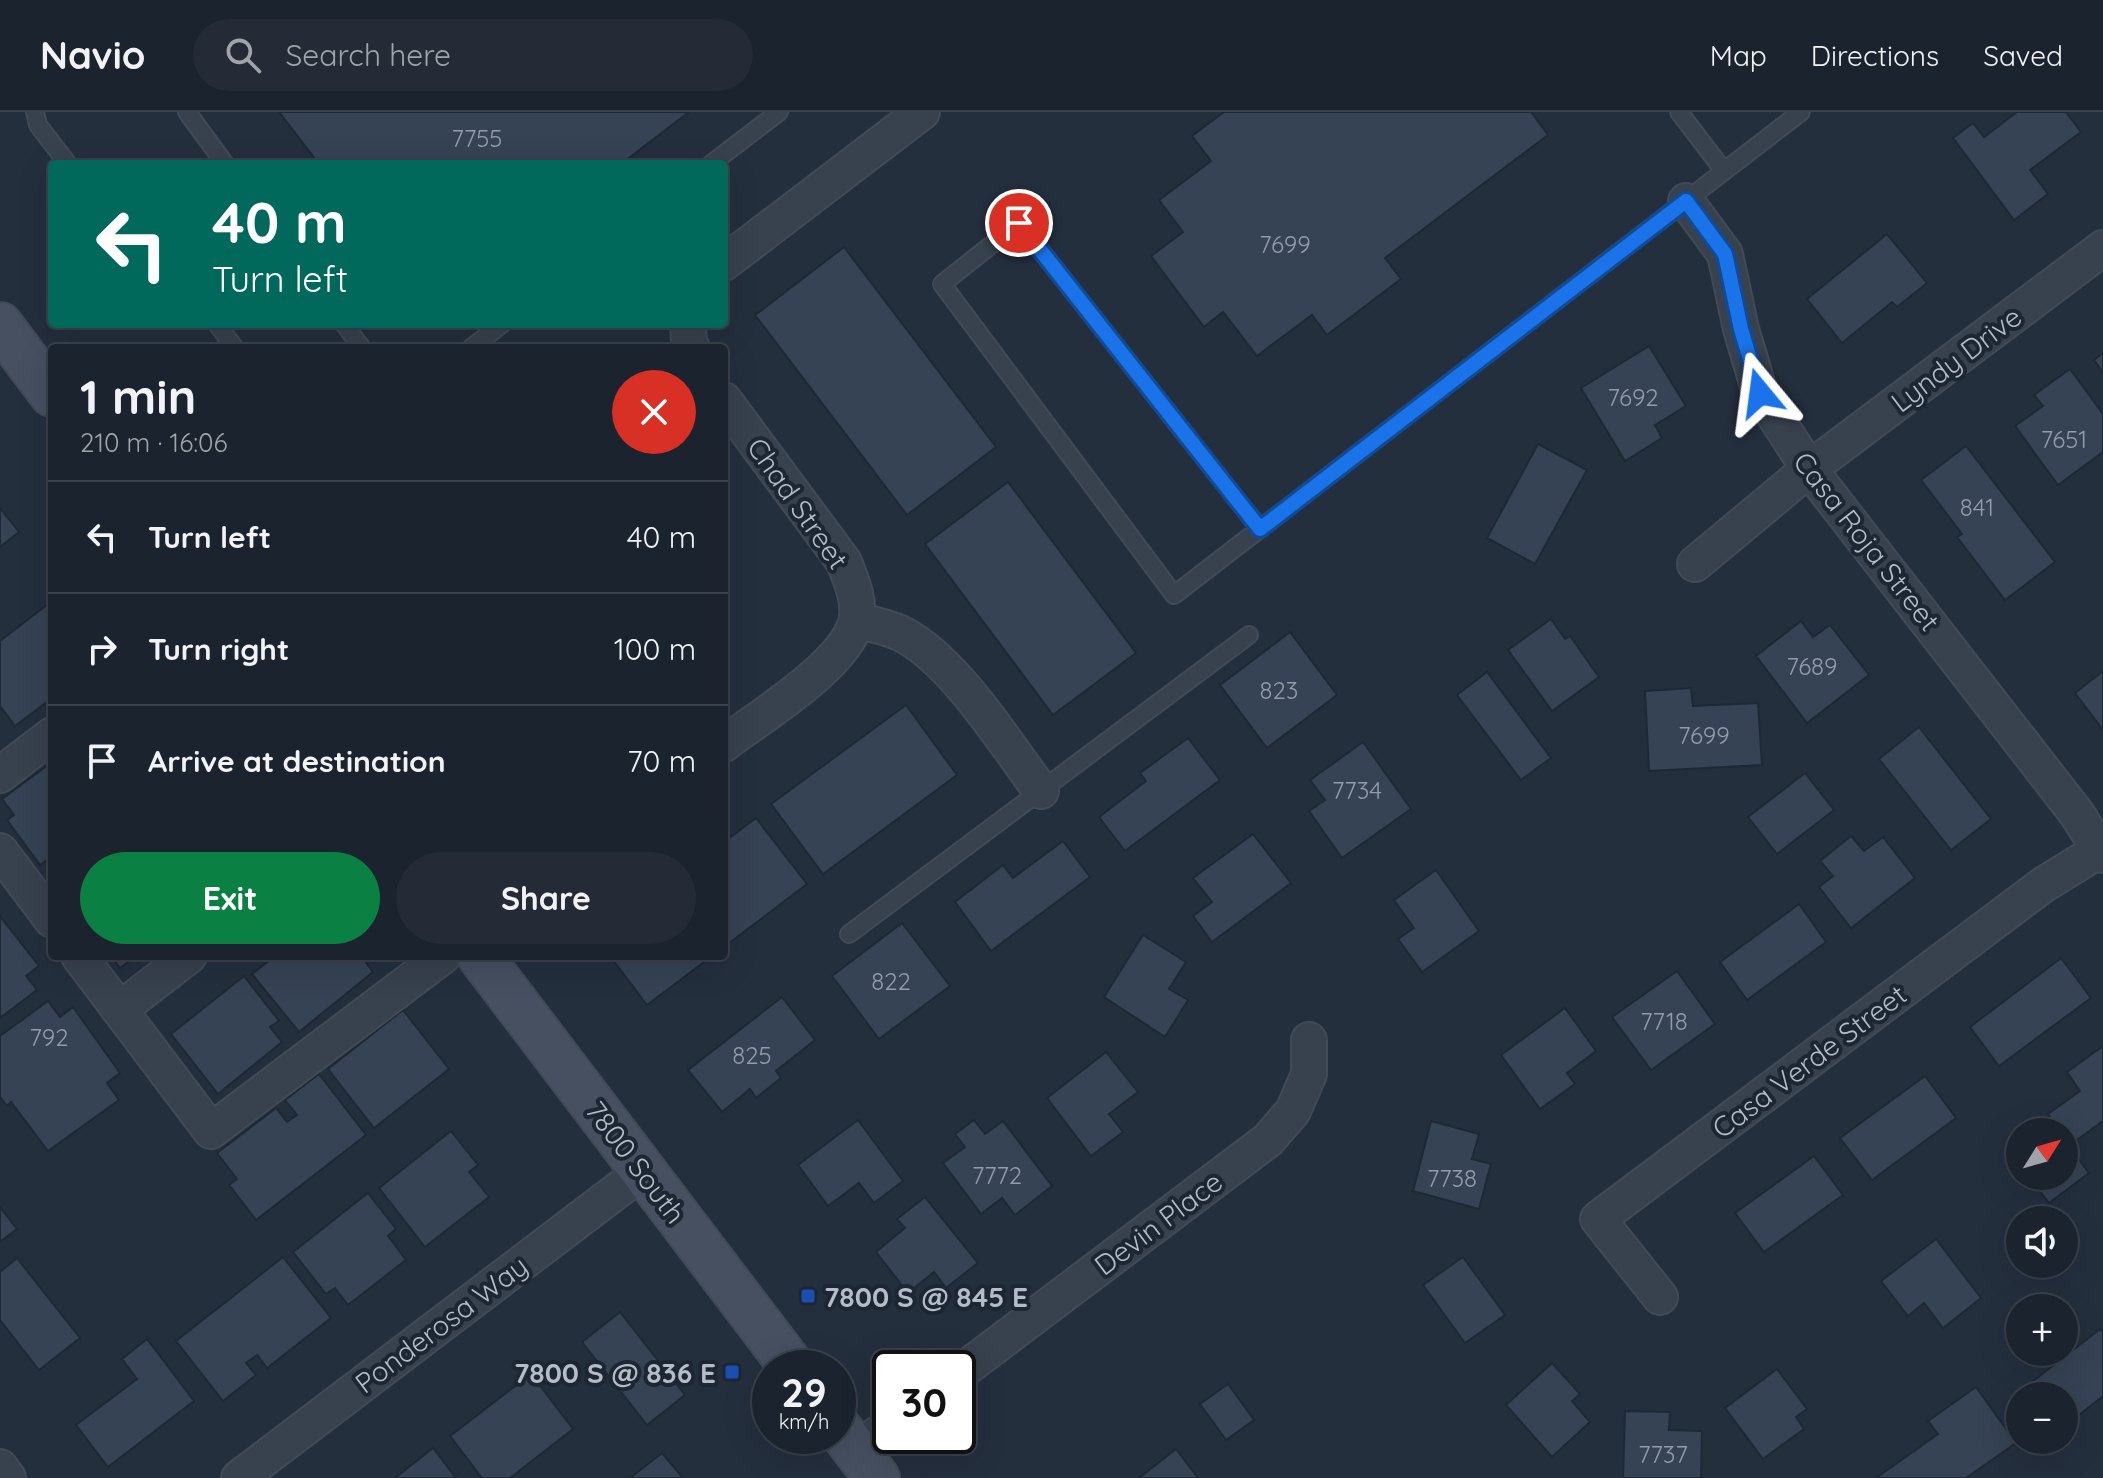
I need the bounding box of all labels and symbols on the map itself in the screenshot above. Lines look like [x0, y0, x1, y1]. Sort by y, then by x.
house number: 7755 [452, 123, 502, 153]
pin [985, 189, 1053, 257]
house number: 7699 [1259, 229, 1311, 259]
street label: Lyndy Drive [1884, 299, 2028, 419]
position arrow [1718, 351, 1802, 435]
house number: 7692 [1607, 382, 1659, 412]
house number: 7651 [2041, 424, 2087, 454]
street label: Chad Street [740, 431, 856, 575]
street label: Casa Roja Street [1786, 445, 1948, 637]
house number: 841 [1960, 492, 1994, 522]
house number: 7689 [1787, 651, 1837, 681]
house number: 823 [1260, 675, 1298, 705]
house number: 7699 [1678, 720, 1730, 750]
house number: 7734 [1332, 775, 1382, 805]
house number: 822 [871, 966, 911, 996]
street label: Casa Verde Street [1705, 977, 1913, 1145]
house number: 7718 [1640, 1006, 1688, 1036]
house number: 792 [30, 1022, 69, 1052]
house number: 825 [732, 1040, 772, 1070]
street label: 7800 South [579, 1094, 693, 1230]
north arrow [2006, 1118, 2078, 1190]
house number: 7772 [972, 1160, 1022, 1190]
house number: 7738 [1427, 1163, 1477, 1193]
street label: Devin Place [1087, 1164, 1229, 1282]
street label: Ponderosa Way [348, 1248, 534, 1400]
place label: 7800 S @ 845 E [824, 1279, 1028, 1314]
marker: 7800 S @ 845 E [799, 1287, 817, 1305]
speed limit sign: 30 [872, 1350, 976, 1454]
place label: 7800 S @ 836 E [514, 1355, 716, 1390]
marker: 7800 S @ 836 E [723, 1363, 741, 1381]
house number: 7737 [1638, 1439, 1688, 1469]

